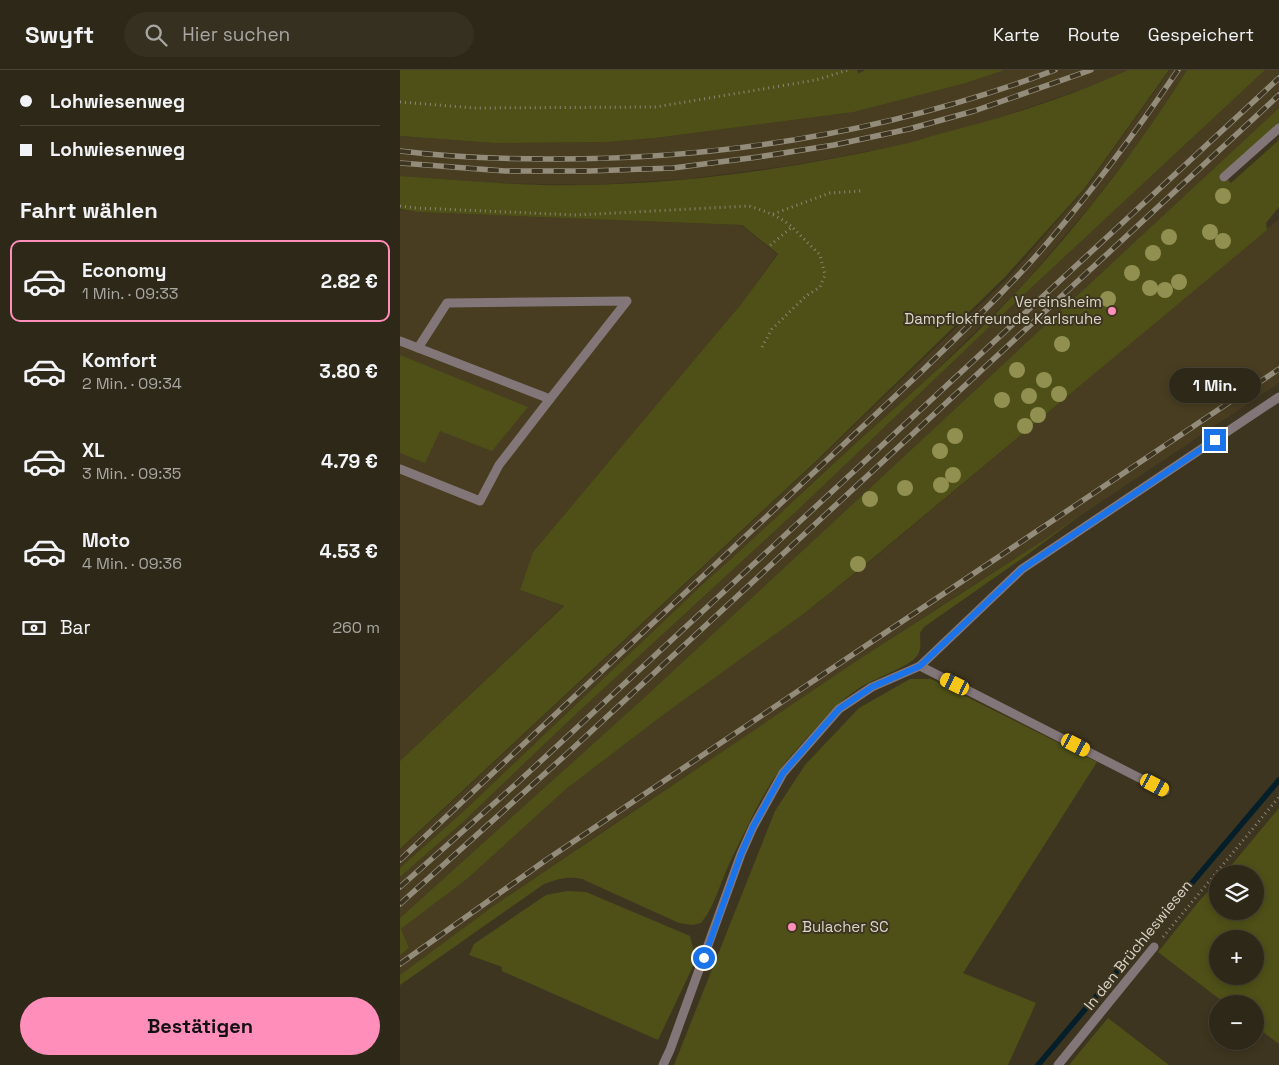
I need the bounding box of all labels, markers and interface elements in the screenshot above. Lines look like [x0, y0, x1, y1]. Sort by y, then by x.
search box [124, 12, 474, 57]
text: Swyft [25, 19, 94, 50]
icon: search [142, 21, 170, 49]
text: Hier suchen [182, 22, 290, 47]
text: Karte [993, 23, 1040, 46]
text: Route [1068, 23, 1120, 46]
text: Gespeichert [1148, 23, 1254, 46]
text: Lohwiesenweg [50, 89, 185, 114]
text: Lohwiesenweg [50, 137, 185, 162]
text: Fahrt wählen [20, 196, 158, 224]
text: Economy [82, 258, 166, 283]
icon: car [22, 259, 67, 304]
text: 2.82 € [321, 269, 378, 294]
text: 1 Min. · 09:33 [82, 283, 179, 304]
place label: Vereinsheim Dampflokfreunde Karlsruhe [904, 292, 1102, 328]
marker: Vereinsheim Dampflokfreunde Karlsruhe [1106, 305, 1118, 317]
text: Komfort [82, 348, 157, 373]
icon: car [22, 349, 67, 394]
text: 3.80 € [319, 359, 378, 384]
callout: 1 Min. [1169, 368, 1261, 402]
text: 2 Min. · 09:34 [82, 373, 182, 394]
text: 1 Min. [1193, 375, 1237, 396]
route end [1204, 429, 1226, 451]
text: XL [82, 438, 105, 463]
icon: car [22, 439, 67, 484]
text: 4.79 € [321, 449, 378, 474]
text: 3 Min. · 09:35 [82, 463, 181, 484]
text: Moto [82, 528, 130, 553]
icon: car [22, 529, 67, 574]
text: 4.53 € [320, 539, 378, 564]
text: 4 Min. · 09:36 [82, 553, 182, 574]
icon: cash [20, 614, 48, 642]
text: Bar [60, 615, 91, 640]
text: 260 m [332, 617, 380, 638]
car [938, 671, 971, 697]
car [1059, 732, 1092, 758]
car [1138, 771, 1171, 799]
map controls [1209, 865, 1264, 1050]
button: layers [1209, 865, 1264, 920]
street label: In den Brüchleswiesen [1079, 876, 1196, 1014]
place label: Bulacher SC [802, 917, 889, 936]
marker: Bulacher SC [786, 921, 798, 933]
button: + [1209, 930, 1264, 985]
route start [693, 947, 715, 969]
button: − [1209, 995, 1264, 1050]
button: Bestätigen [20, 997, 380, 1055]

